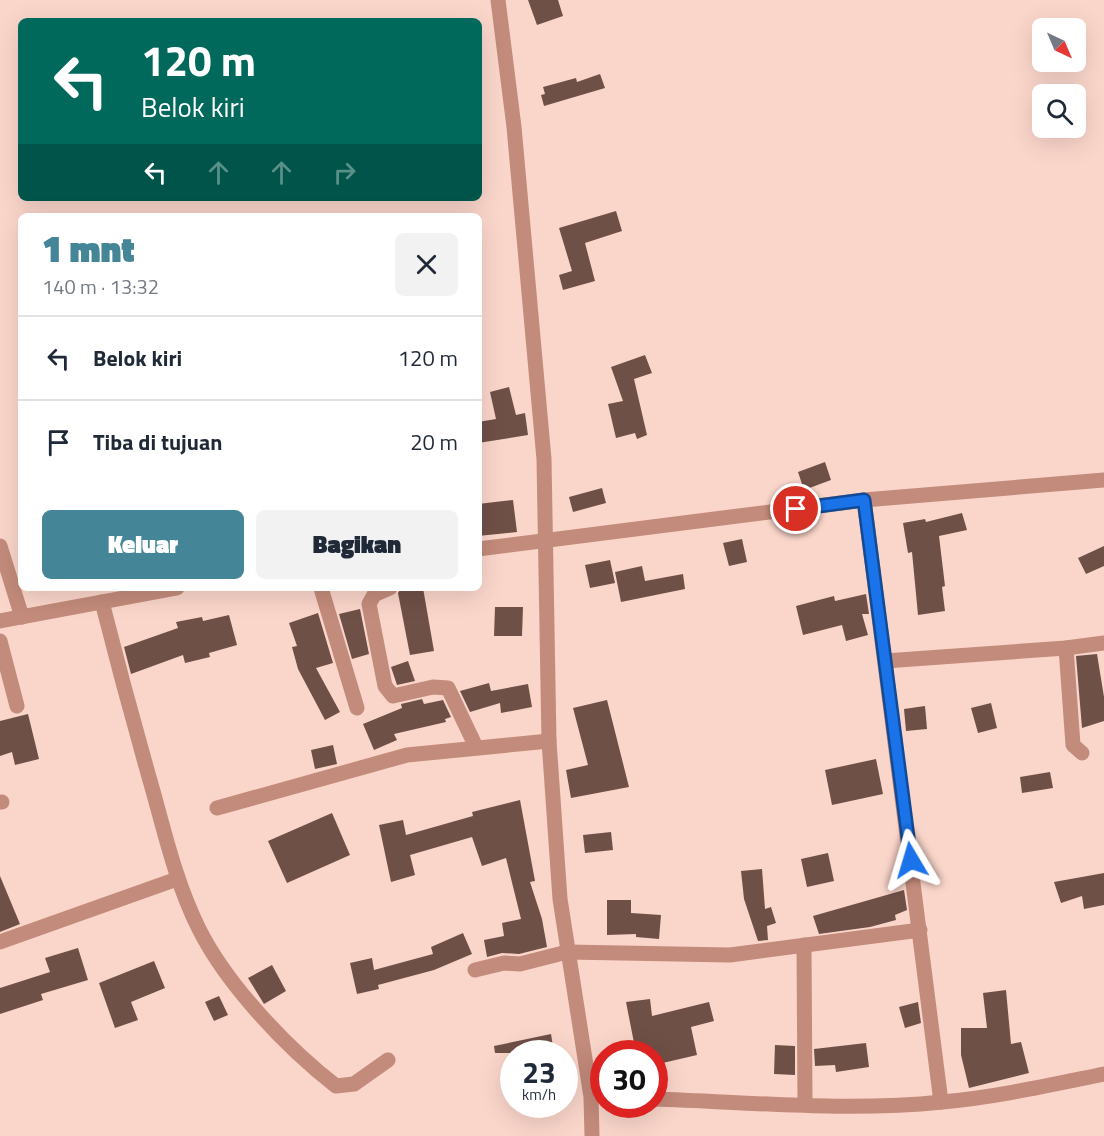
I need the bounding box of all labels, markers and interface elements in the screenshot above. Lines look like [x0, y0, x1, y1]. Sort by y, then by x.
north arrow [1032, 18, 1086, 72]
map controls [1032, 18, 1086, 138]
text: 120 m [141, 28, 256, 92]
icon: left [42, 42, 120, 120]
button: search [1032, 84, 1086, 138]
text: Belok kiri [141, 86, 245, 127]
icon: left [139, 156, 172, 189]
icon: ahead [202, 156, 235, 189]
icon: ahead [265, 156, 298, 189]
icon: right [328, 156, 361, 189]
text: 1 mnt [42, 221, 135, 276]
button: close [395, 233, 458, 296]
text: 140 m · 13:32 [42, 271, 159, 302]
text: Belok kiri [93, 341, 182, 375]
text: 120 m [398, 341, 458, 375]
icon: left [42, 342, 75, 375]
text: Tiba di tujuan [93, 425, 222, 459]
text: 20 m [410, 425, 458, 459]
icon: arrive [42, 426, 75, 459]
pin [770, 483, 821, 534]
icon: arrive [779, 492, 812, 525]
button: Keluar [42, 510, 244, 579]
button: Bagikan [256, 510, 458, 579]
position arrow [879, 828, 943, 892]
speed limit sign: 30 [590, 1040, 668, 1118]
text: 23 [522, 1049, 556, 1095]
text: km/h [522, 1083, 556, 1106]

